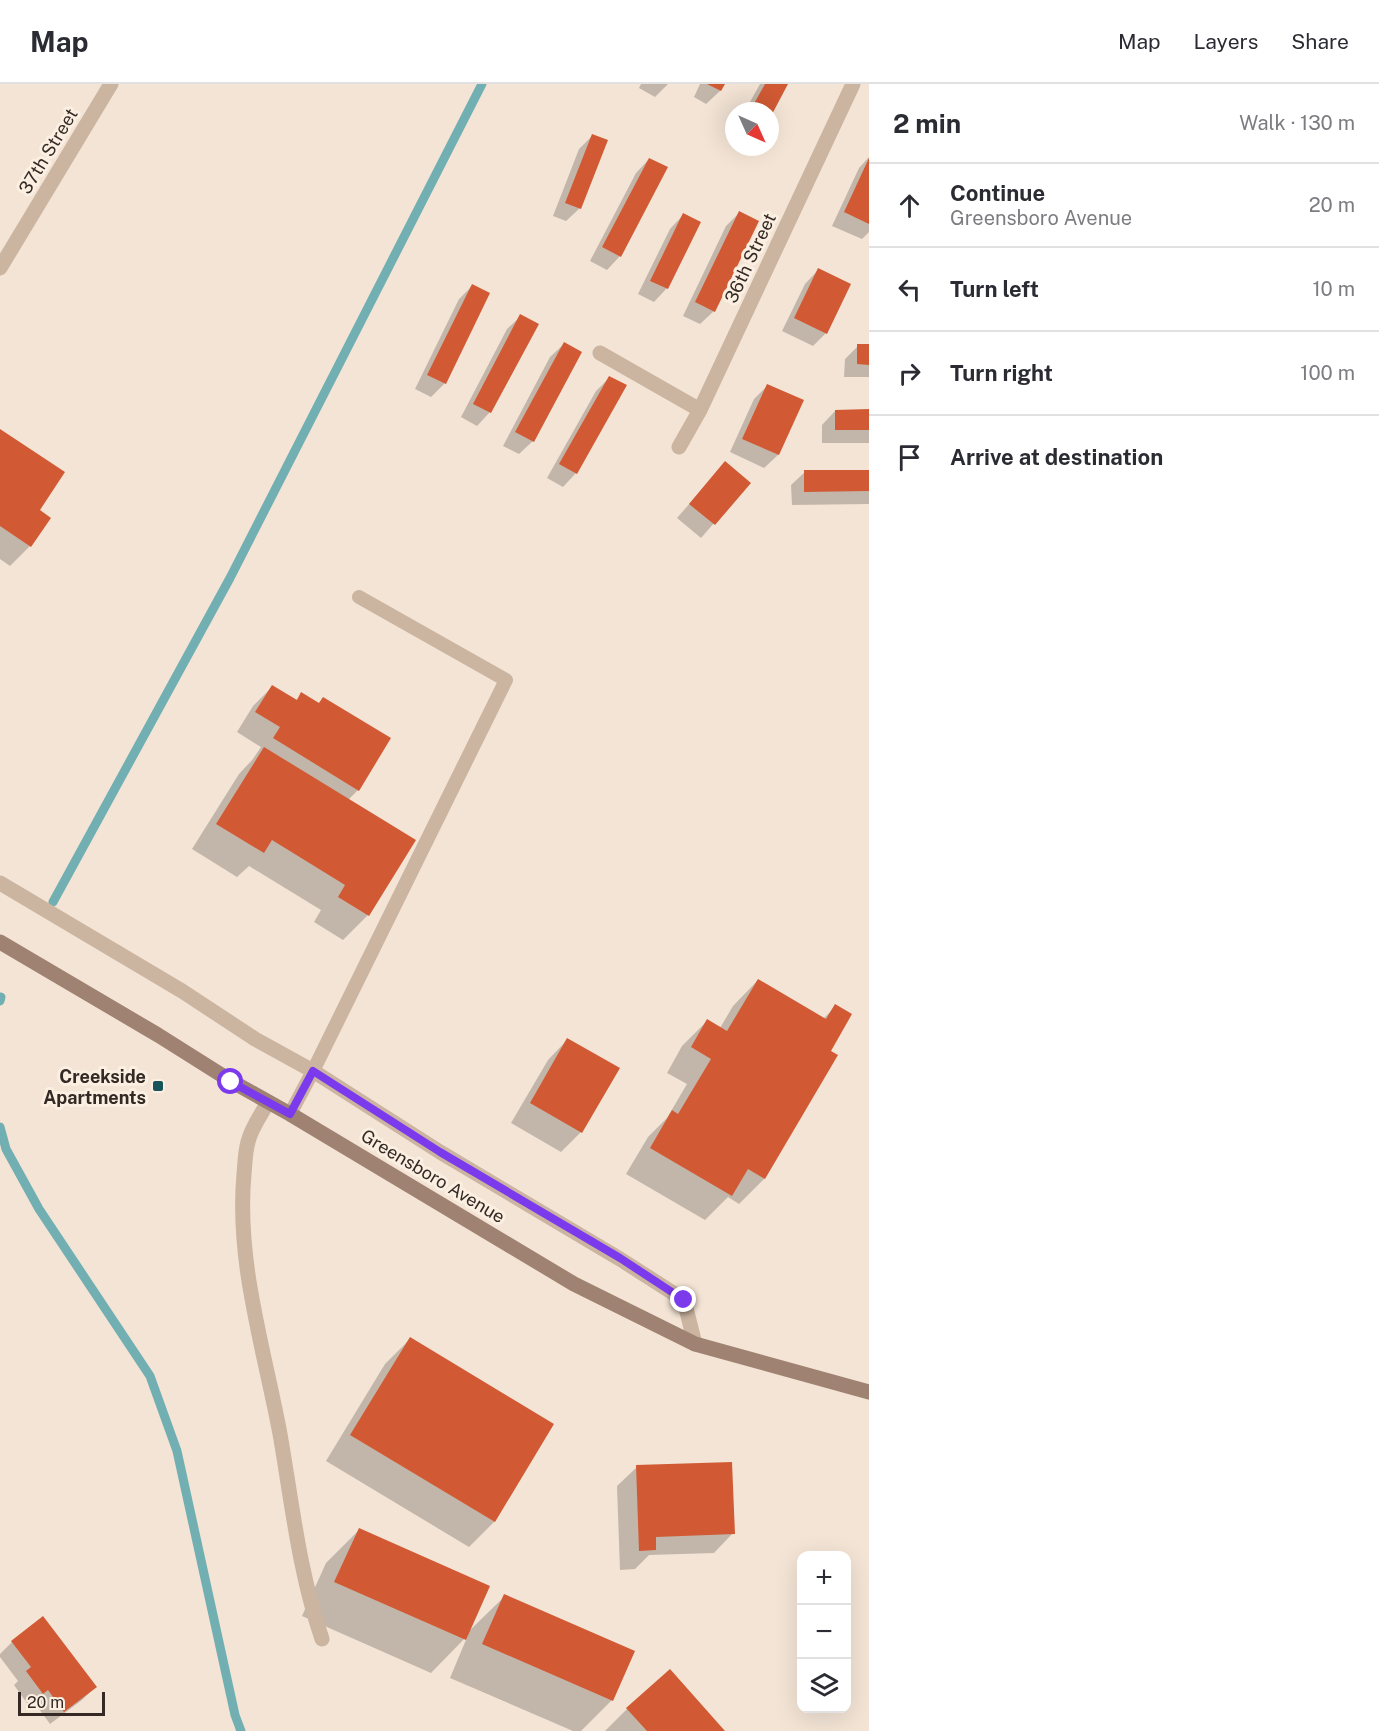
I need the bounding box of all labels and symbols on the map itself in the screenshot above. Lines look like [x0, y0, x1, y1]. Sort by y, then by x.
north arrow [725, 102, 779, 156]
street label: 37th Street [14, 104, 82, 198]
street label: 36th Street [720, 210, 780, 306]
place label: Creekside Apartments [43, 1066, 146, 1108]
route start [217, 1068, 243, 1094]
marker: Creekside Apartments [151, 1079, 165, 1093]
street label: Greensboro Avenue [357, 1125, 509, 1227]
route end [670, 1286, 696, 1312]
scale bar [18, 1689, 105, 1716]

